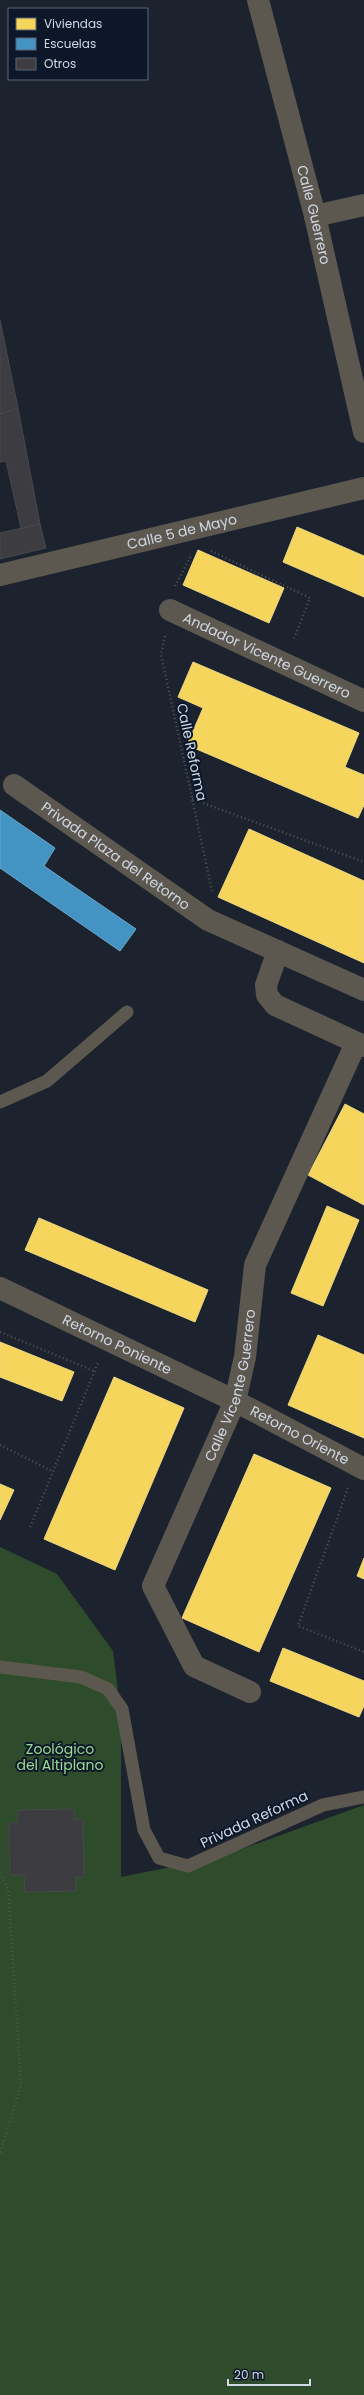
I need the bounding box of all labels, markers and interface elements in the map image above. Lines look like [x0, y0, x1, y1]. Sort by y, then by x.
legend [8, 8, 148, 80]
text: Viviendas [44, 15, 102, 32]
text: Escuelas [44, 35, 96, 52]
text: Otros [44, 55, 76, 72]
street label: Calle Guerrero [292, 163, 336, 266]
street label: Calle 5 de Mayo [125, 509, 239, 554]
street label: Andador Vicente Guerrero [180, 607, 354, 703]
street label: Calle Reforma [172, 701, 212, 803]
street label: Privada Plaza del Retorno [37, 797, 194, 915]
street label: Calle Vicente Guerrero [199, 1308, 260, 1465]
street label: Retorno Poniente [59, 1310, 175, 1379]
street label: Retorno Oriente [247, 1401, 353, 1470]
park label: Zoológico del Altiplano [16, 1739, 104, 1775]
street label: Privada Reforma [197, 1785, 311, 1853]
scale bar [228, 2361, 310, 2387]
text: 20 m [234, 2366, 264, 2383]

